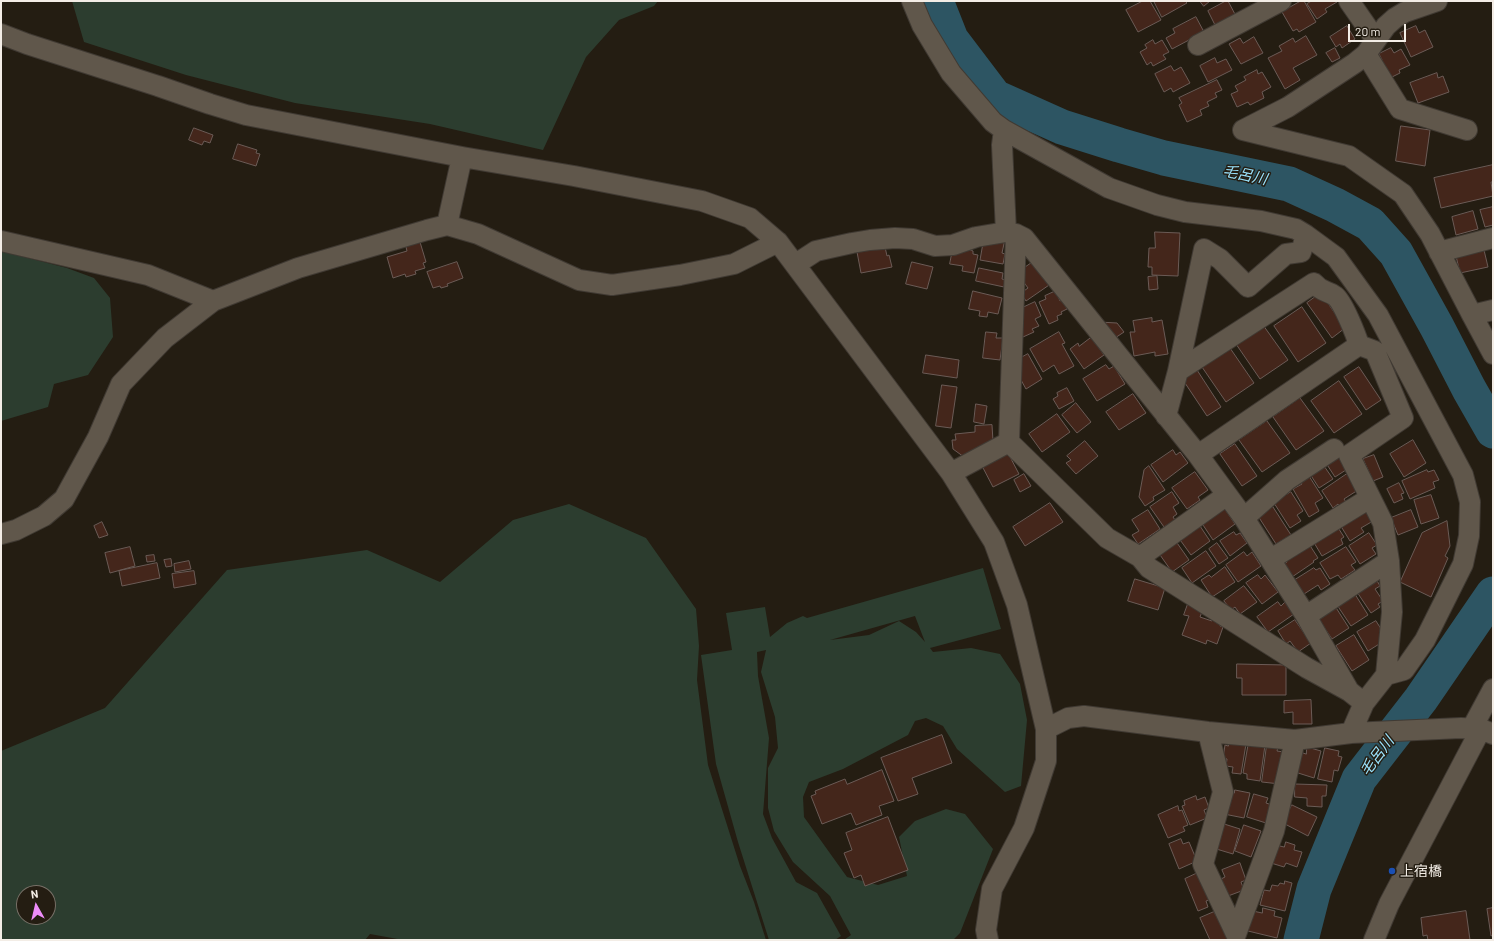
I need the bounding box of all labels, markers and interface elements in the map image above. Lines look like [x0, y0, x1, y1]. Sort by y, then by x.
scale bar [1350, 16, 1408, 42]
text: 20 m [1355, 24, 1381, 38]
water label: 毛呂川 [1221, 162, 1269, 188]
water label: 毛呂川 [1356, 733, 1398, 779]
place label: 上宿橋 [1400, 863, 1442, 879]
marker: 上宿橋 [1387, 866, 1397, 876]
north arrow [16, 885, 56, 925]
text: N [30, 887, 39, 901]

